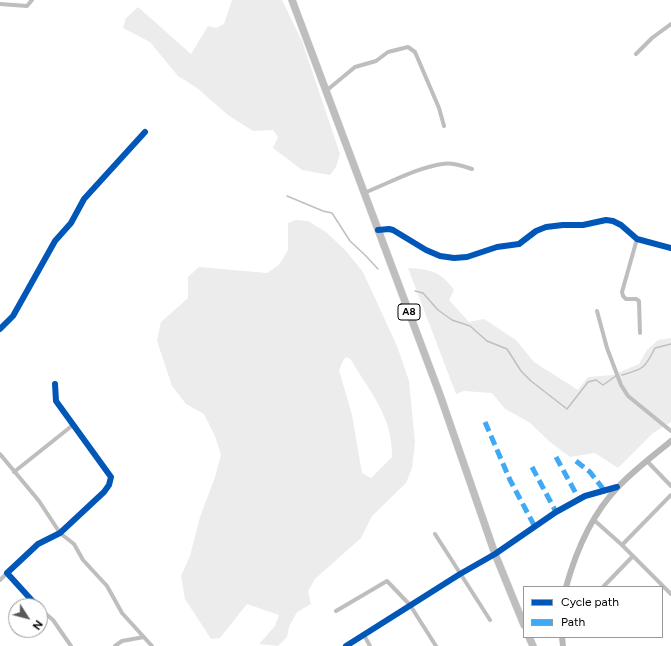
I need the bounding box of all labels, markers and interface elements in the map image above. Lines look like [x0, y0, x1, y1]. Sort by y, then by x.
road number: A8 [398, 304, 420, 320]
legend [523, 586, 663, 638]
text: Cycle path [561, 595, 619, 609]
north arrow [8, 598, 48, 638]
text: Path [561, 615, 585, 629]
text: N [30, 617, 45, 632]

